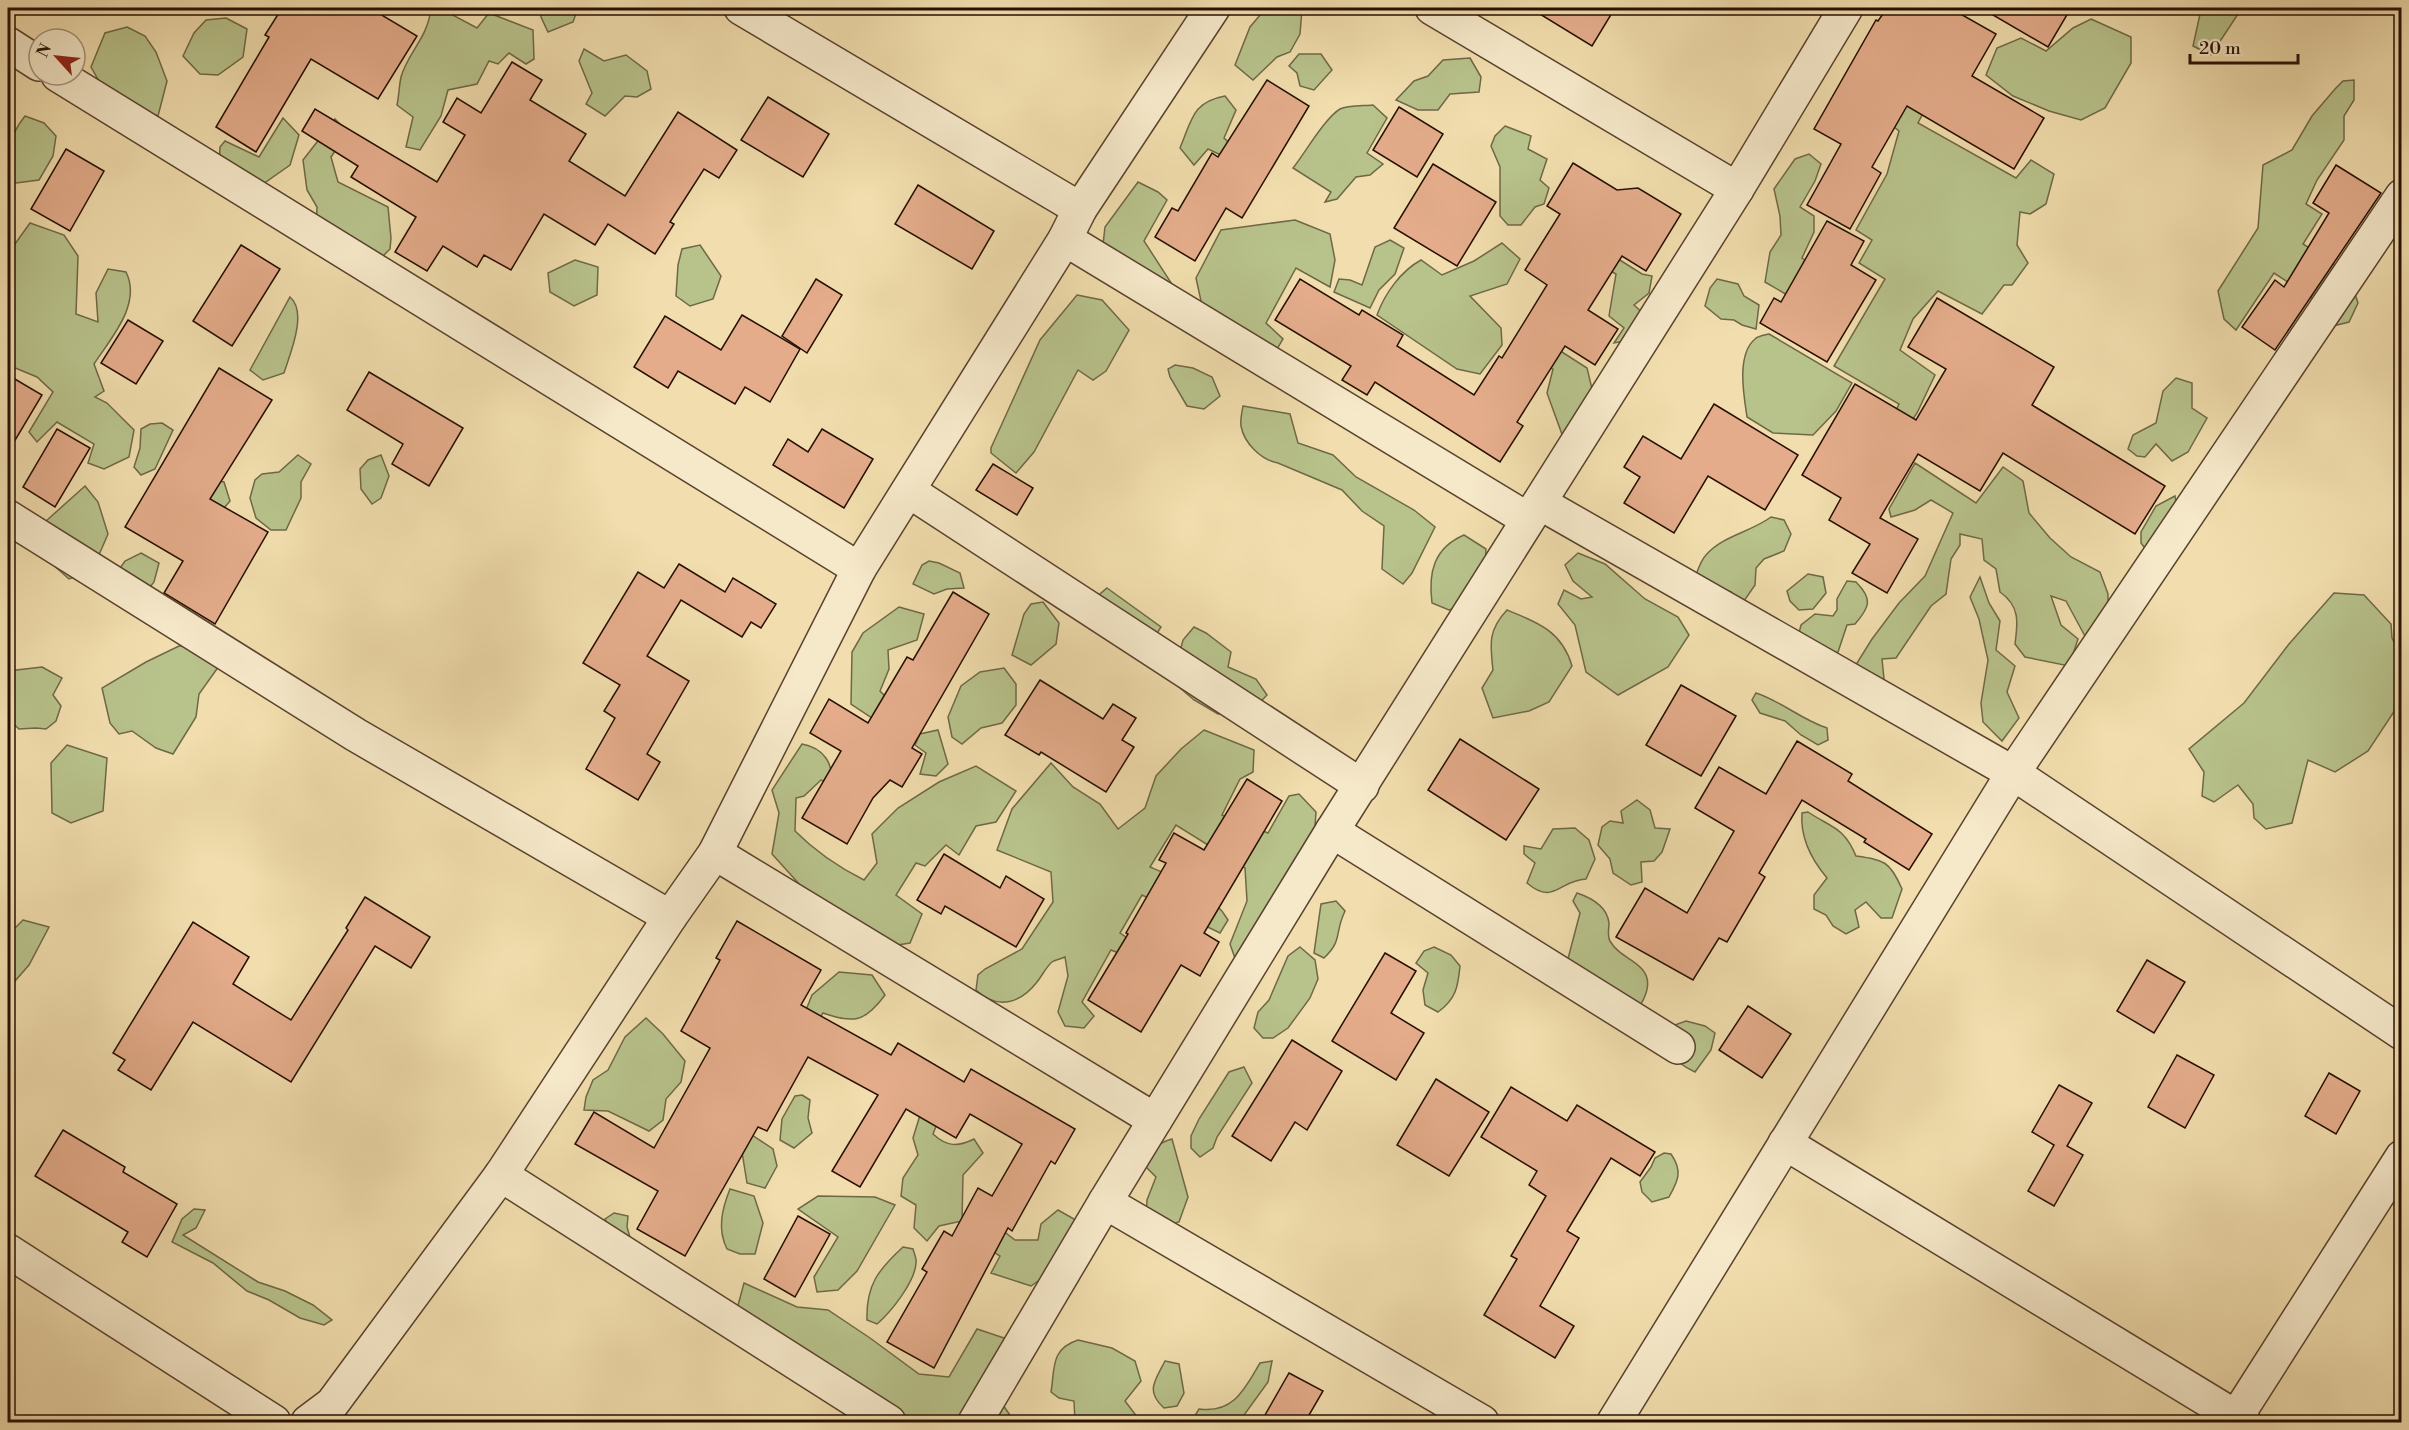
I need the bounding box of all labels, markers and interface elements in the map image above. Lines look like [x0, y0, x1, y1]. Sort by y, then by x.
north arrow [27, 27, 87, 87]
scale bar [2190, 27, 2298, 65]
text: 20 m [2199, 37, 2241, 60]
text: N [33, 40, 56, 61]

